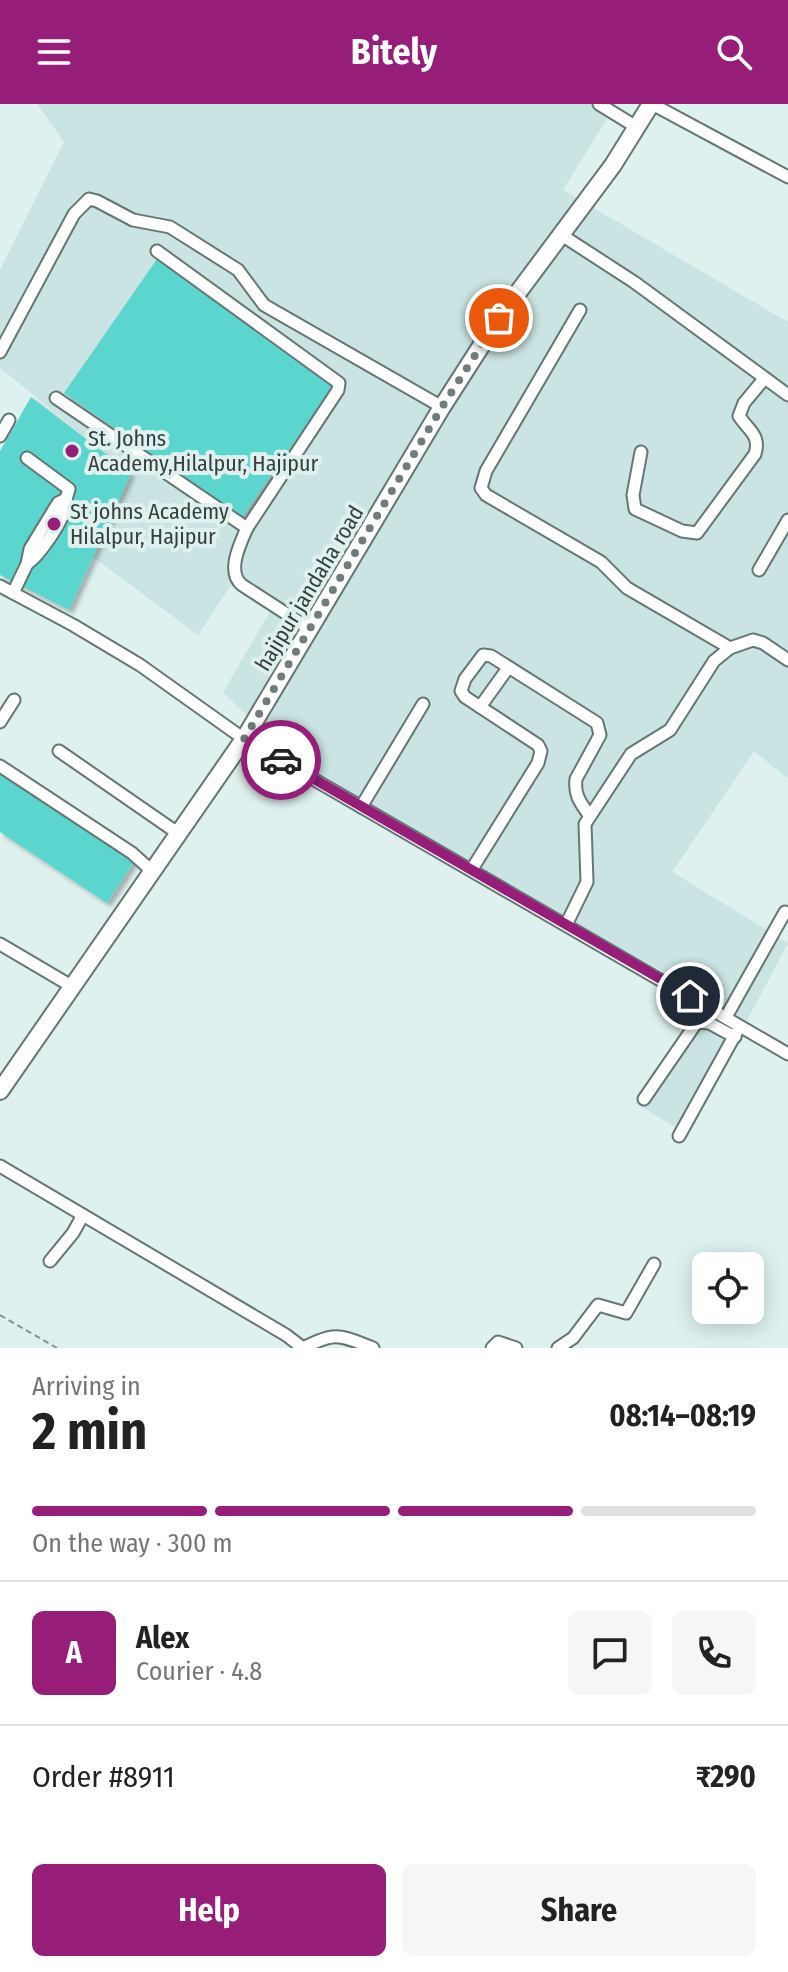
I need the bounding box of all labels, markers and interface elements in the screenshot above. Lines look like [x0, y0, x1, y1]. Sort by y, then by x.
icon: menu [32, 30, 76, 74]
text: Bitely [351, 30, 437, 74]
icon: search [712, 30, 756, 74]
pin [465, 284, 533, 352]
icon: bag [477, 296, 521, 340]
place label: St. Johns Academy,Hilalpur, Hajipur [88, 425, 319, 477]
marker: St. Johns Academy,Hilalpur, Hajipur [63, 442, 81, 460]
place label: St johns Academy Hilalpur, Hajipur [70, 498, 229, 550]
street label: hajipur jandaha road [249, 501, 370, 676]
marker: St johns Academy Hilalpur, Hajipur [45, 515, 63, 533]
courier [241, 720, 321, 800]
icon: car [259, 738, 303, 782]
pin [656, 962, 724, 1030]
icon: home [668, 974, 712, 1018]
map controls [692, 1252, 764, 1324]
button: locate [692, 1252, 764, 1324]
text: Arriving in [32, 1371, 141, 1402]
text: 08:14–08:19 [609, 1398, 756, 1434]
text: 2 min [32, 1400, 147, 1463]
text: On the way · 300 m [32, 1528, 233, 1559]
button: chat [568, 1611, 652, 1695]
button: phone [672, 1611, 756, 1695]
text: Alex [136, 1620, 189, 1656]
text: A [66, 1635, 82, 1671]
text: Courier · 4.8 [136, 1656, 262, 1687]
text: Order #8911 [32, 1759, 175, 1795]
text: ₹290 [696, 1759, 756, 1795]
button: Help [32, 1864, 386, 1956]
button: Share [402, 1864, 756, 1956]

